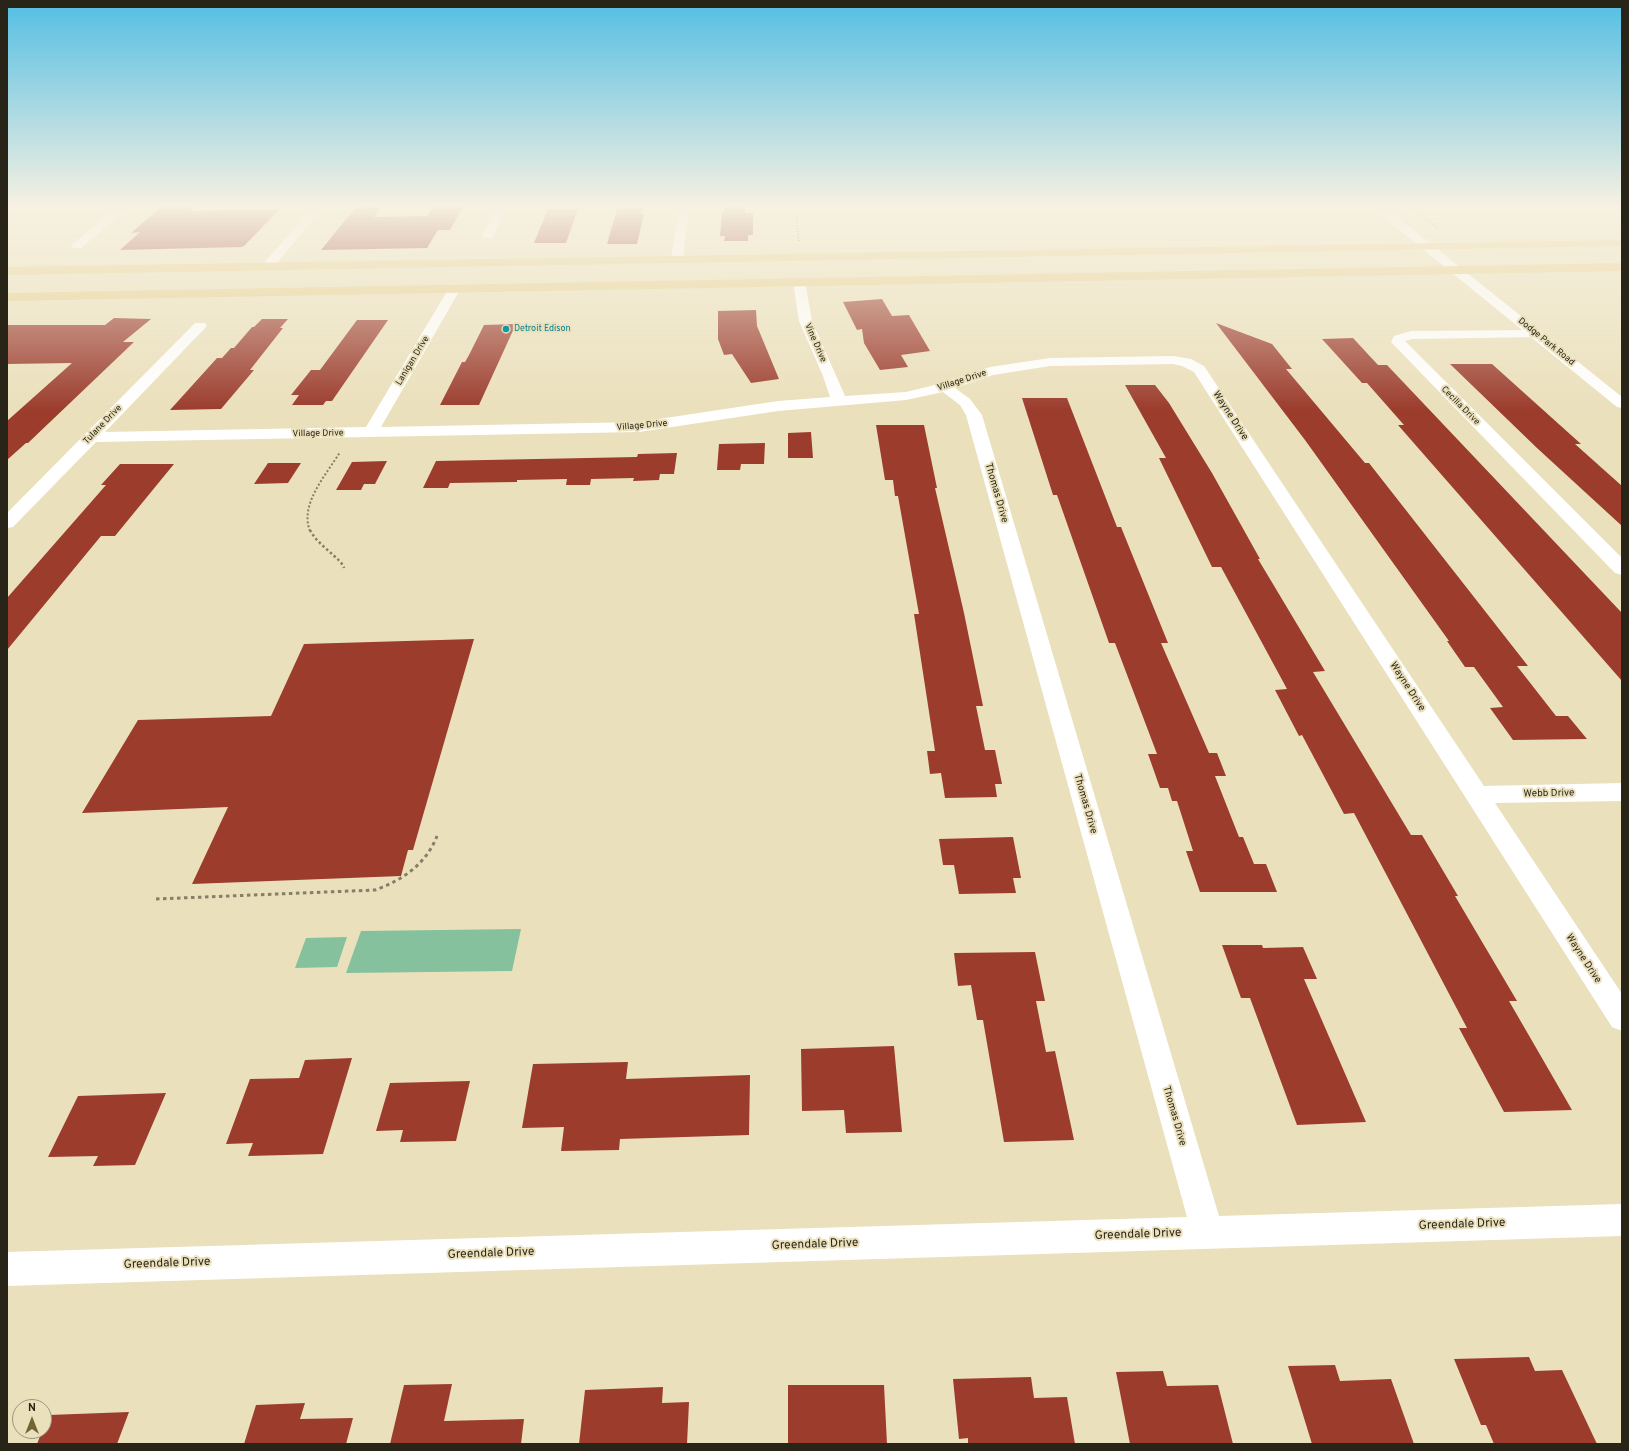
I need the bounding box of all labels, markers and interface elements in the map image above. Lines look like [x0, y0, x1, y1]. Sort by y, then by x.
street label: Dodge Park Road [1515, 316, 1577, 368]
street label: Vine Drive [802, 322, 828, 364]
marker: Detroit Edison [501, 324, 511, 334]
place label: Detroit Edison [514, 324, 571, 334]
street label: Lanigan Drive [394, 334, 432, 388]
street label: Village Drive [936, 368, 988, 394]
street label: Cecilia Drive [1438, 384, 1482, 428]
street label: Wayne Drive [1210, 389, 1250, 443]
street label: Tulane Drive [82, 403, 124, 447]
street label: Village Drive [616, 418, 668, 434]
street label: Village Drive [292, 428, 344, 440]
street label: Thomas Drive [982, 462, 1010, 524]
street label: Wayne Drive [1387, 660, 1427, 714]
street label: Thomas Drive [1071, 773, 1099, 835]
street label: Webb Drive [1523, 788, 1575, 800]
street label: Wayne Drive [1563, 932, 1603, 986]
street label: Thomas Drive [1160, 1085, 1188, 1147]
street label: Greendale Drive [1418, 1216, 1506, 1234]
street label: Greendale Drive [1094, 1226, 1182, 1244]
street label: Greendale Drive [771, 1236, 859, 1254]
street label: Greendale Drive [447, 1245, 535, 1263]
street label: Greendale Drive [123, 1255, 211, 1273]
north arrow [12, 1399, 52, 1439]
text: N [28, 1401, 36, 1415]

